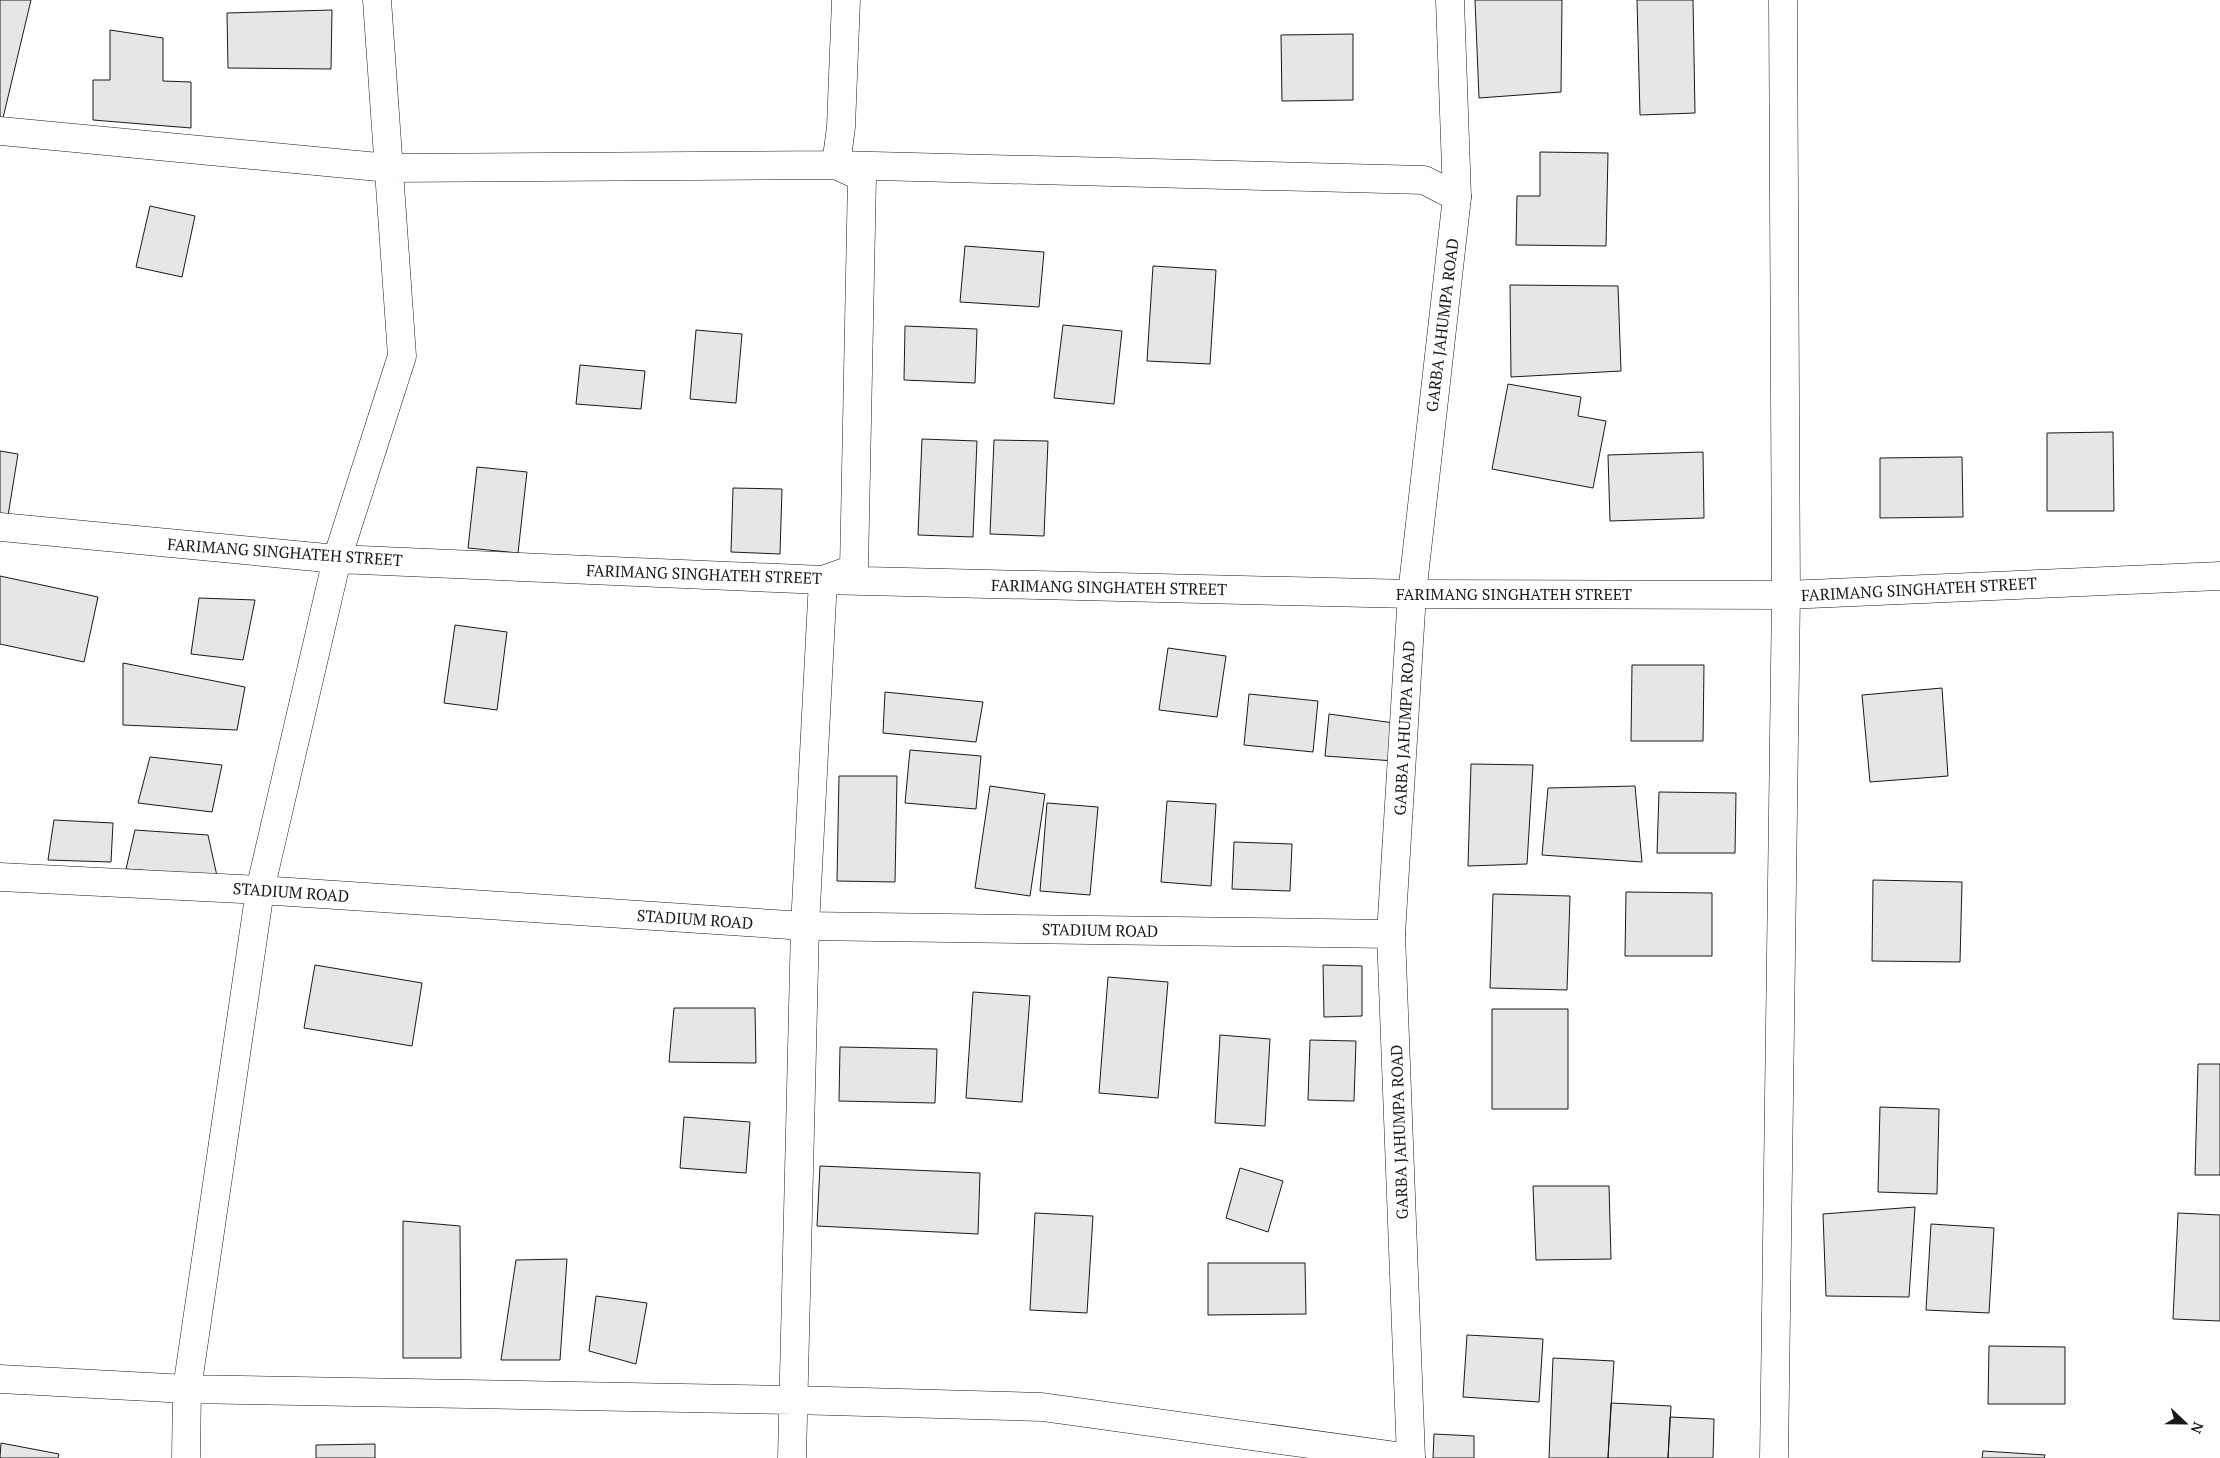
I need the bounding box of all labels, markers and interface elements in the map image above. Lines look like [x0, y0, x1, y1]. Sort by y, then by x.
street label: GARBA JAHUMPA ROAD [1420, 237, 1464, 413]
street label: FARIMANG SINGHATEH STREET [167, 533, 403, 571]
street label: FARIMANG SINGHATEH STREET [586, 559, 822, 589]
street label: FARIMANG SINGHATEH STREET [1801, 572, 2037, 606]
street label: FARIMANG SINGHATEH STREET [991, 574, 1227, 600]
street label: FARIMANG SINGHATEH STREET [1396, 583, 1632, 605]
street label: GARBA JAHUMPA ROAD [1388, 640, 1420, 816]
street label: STADIUM ROAD [232, 877, 350, 907]
street label: STADIUM ROAD [636, 904, 754, 934]
street label: STADIUM ROAD [1042, 918, 1158, 942]
street label: GARBA JAHUMPA ROAD [1385, 1044, 1413, 1220]
north arrow [2160, 1398, 2210, 1448]
text: N [2187, 1420, 2208, 1437]

